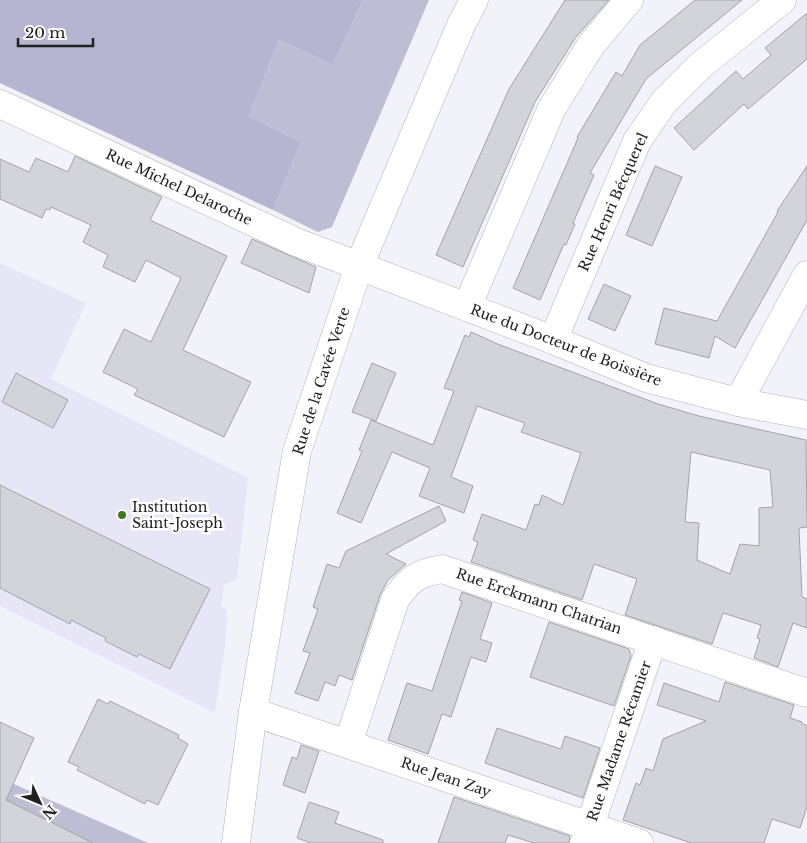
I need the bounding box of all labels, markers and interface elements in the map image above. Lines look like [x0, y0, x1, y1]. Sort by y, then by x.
scale bar [18, 15, 92, 47]
text: 20 m [25, 23, 65, 42]
street label: Rue Henri Bécquerel [574, 129, 652, 274]
street label: Rue Michel Delaroche [103, 145, 255, 229]
street label: Rue du Docteur de Boissière [468, 300, 664, 390]
street label: Rue de la Cavée Verte [289, 305, 353, 457]
place label: Institution Saint-Joseph [132, 498, 223, 532]
marker: Institution Saint-Joseph [116, 509, 128, 521]
street label: Rue Erckmann Chatrian [454, 564, 625, 638]
street label: Rue Madame Récamier [583, 658, 655, 824]
street label: Rue Jean Zay [399, 753, 494, 801]
north arrow [15, 778, 65, 828]
text: N [38, 801, 60, 823]

